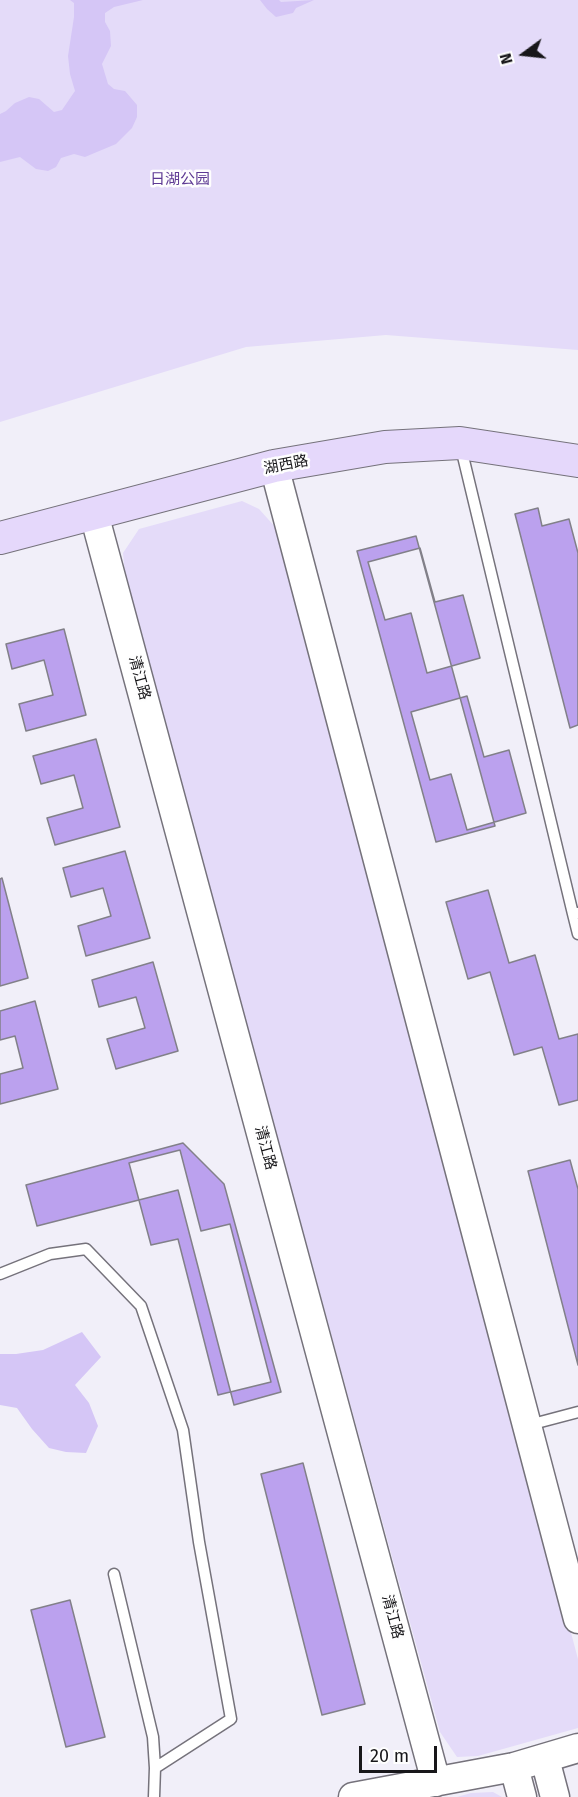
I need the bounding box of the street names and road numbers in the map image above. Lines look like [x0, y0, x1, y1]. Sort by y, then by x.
street label: 湖西路 [262, 452, 310, 478]
street label: 清江路 [124, 654, 154, 702]
street label: 清江路 [250, 1124, 280, 1172]
street label: 清江路 [377, 1593, 407, 1641]

